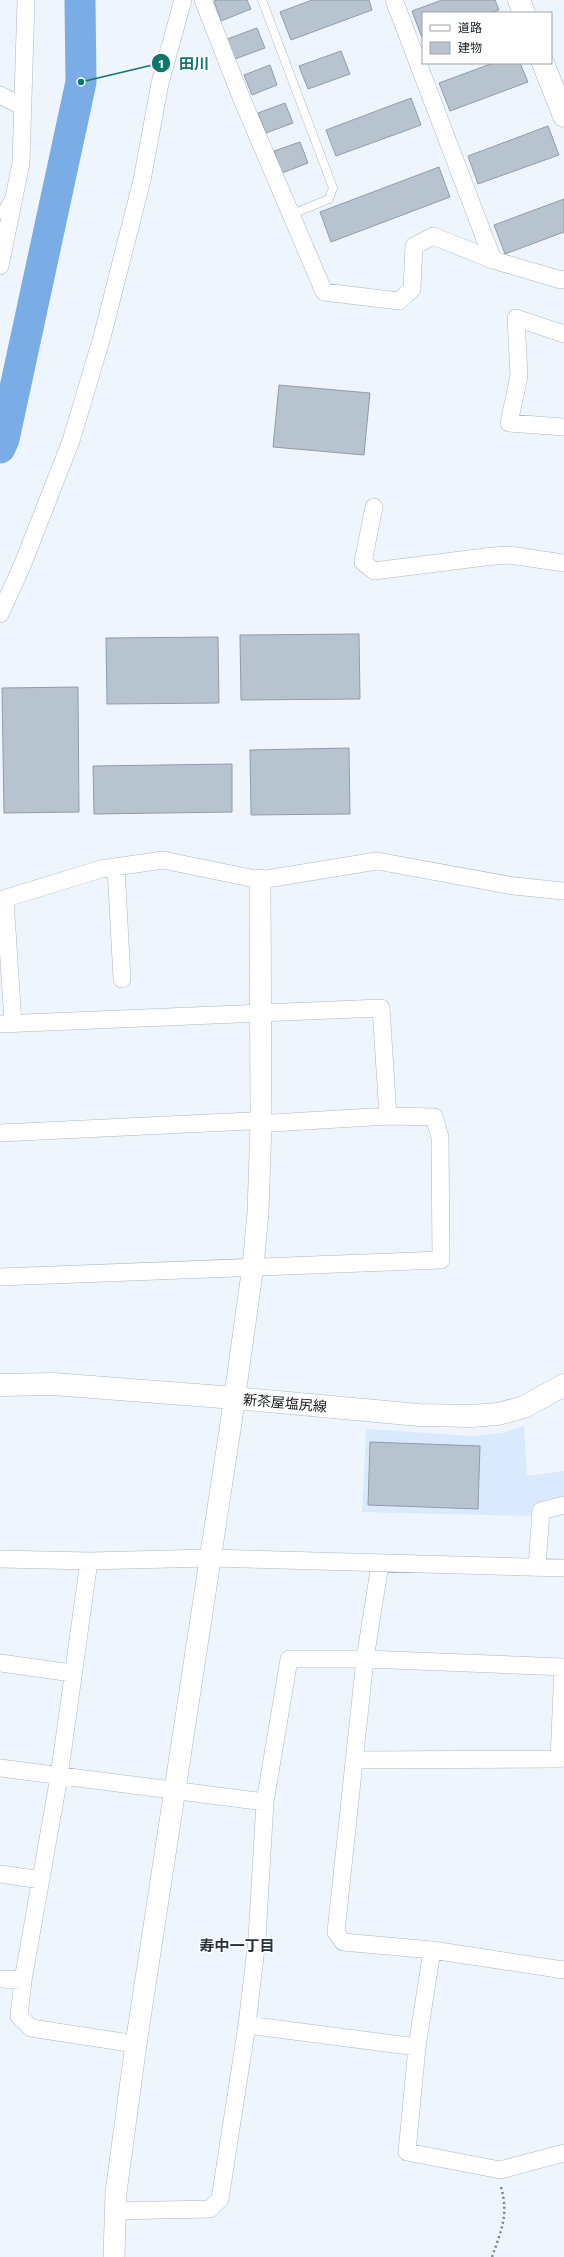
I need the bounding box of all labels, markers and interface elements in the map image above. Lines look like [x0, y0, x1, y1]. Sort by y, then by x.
legend [422, 12, 552, 64]
text: 道路 [458, 21, 482, 35]
text: 建物 [458, 41, 482, 55]
callout: 田川 [151, 50, 217, 77]
text: 田川 [179, 55, 209, 73]
text: 1 [158, 57, 164, 71]
street label: 新茶屋塩尻線 [242, 1391, 328, 1415]
district label: 寿中一丁目 [199, 1937, 275, 1955]

